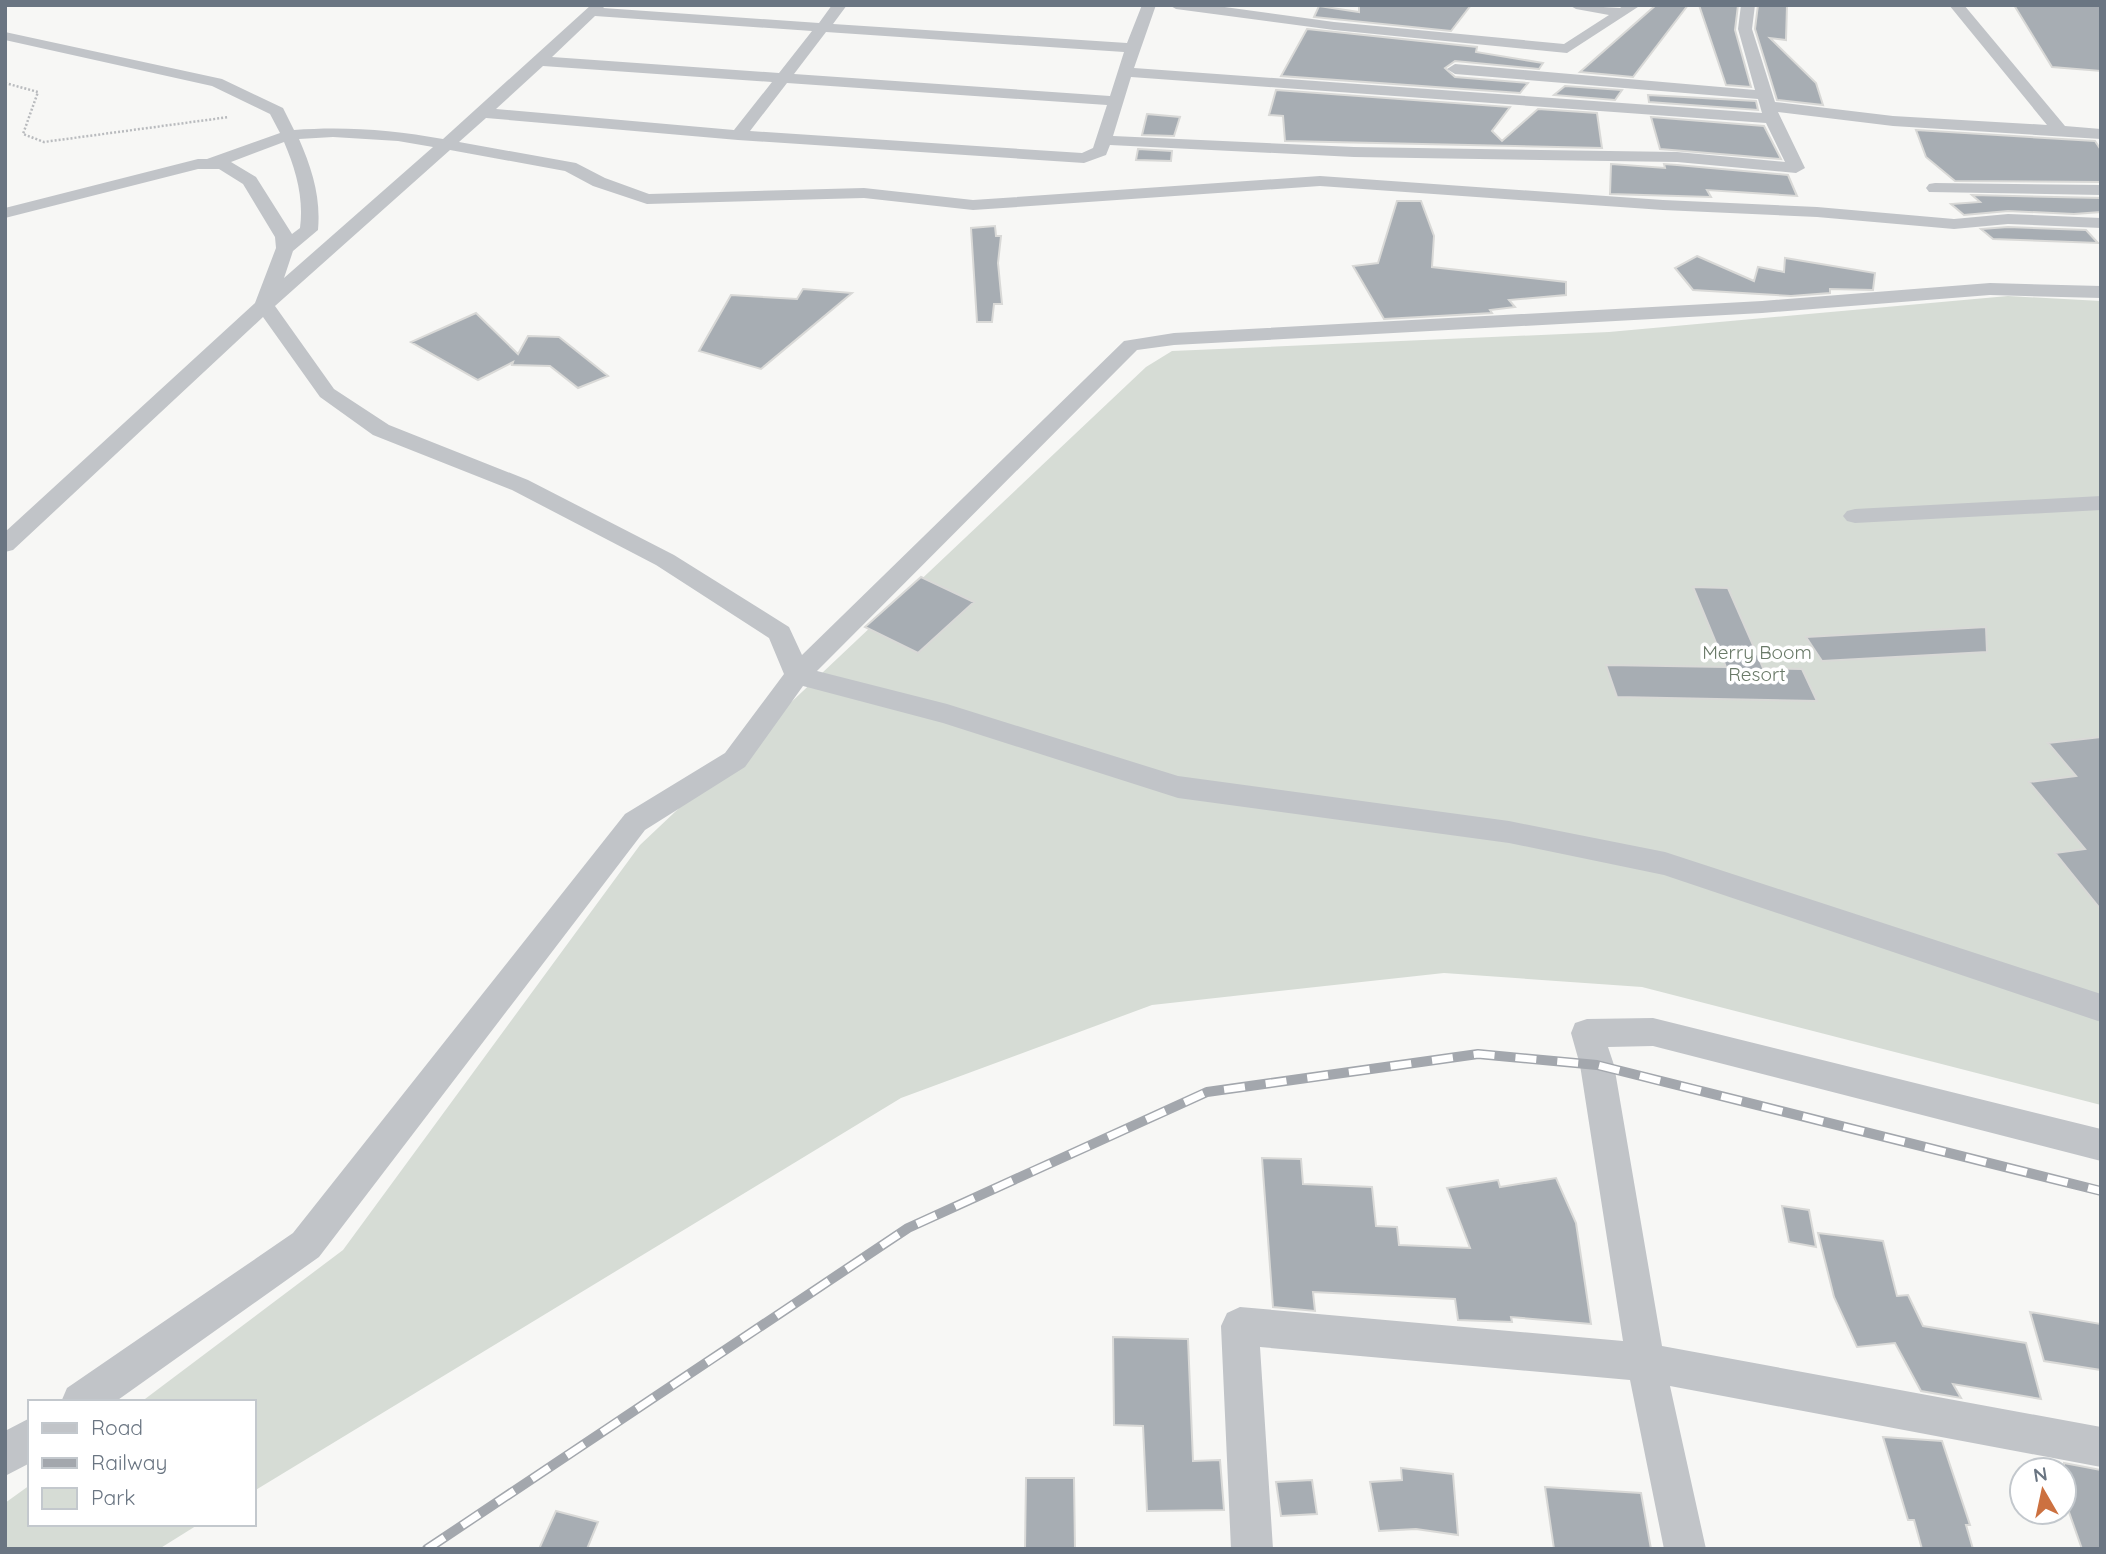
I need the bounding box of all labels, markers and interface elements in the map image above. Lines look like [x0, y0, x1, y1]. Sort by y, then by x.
park label: Merry Boom Resort [1702, 640, 1812, 686]
legend [28, 1400, 256, 1526]
text: Road [91, 1414, 143, 1440]
text: Railway [91, 1449, 167, 1475]
north arrow [2008, 1456, 2078, 1526]
text: N [2032, 1461, 2049, 1487]
text: Park [91, 1484, 135, 1510]

